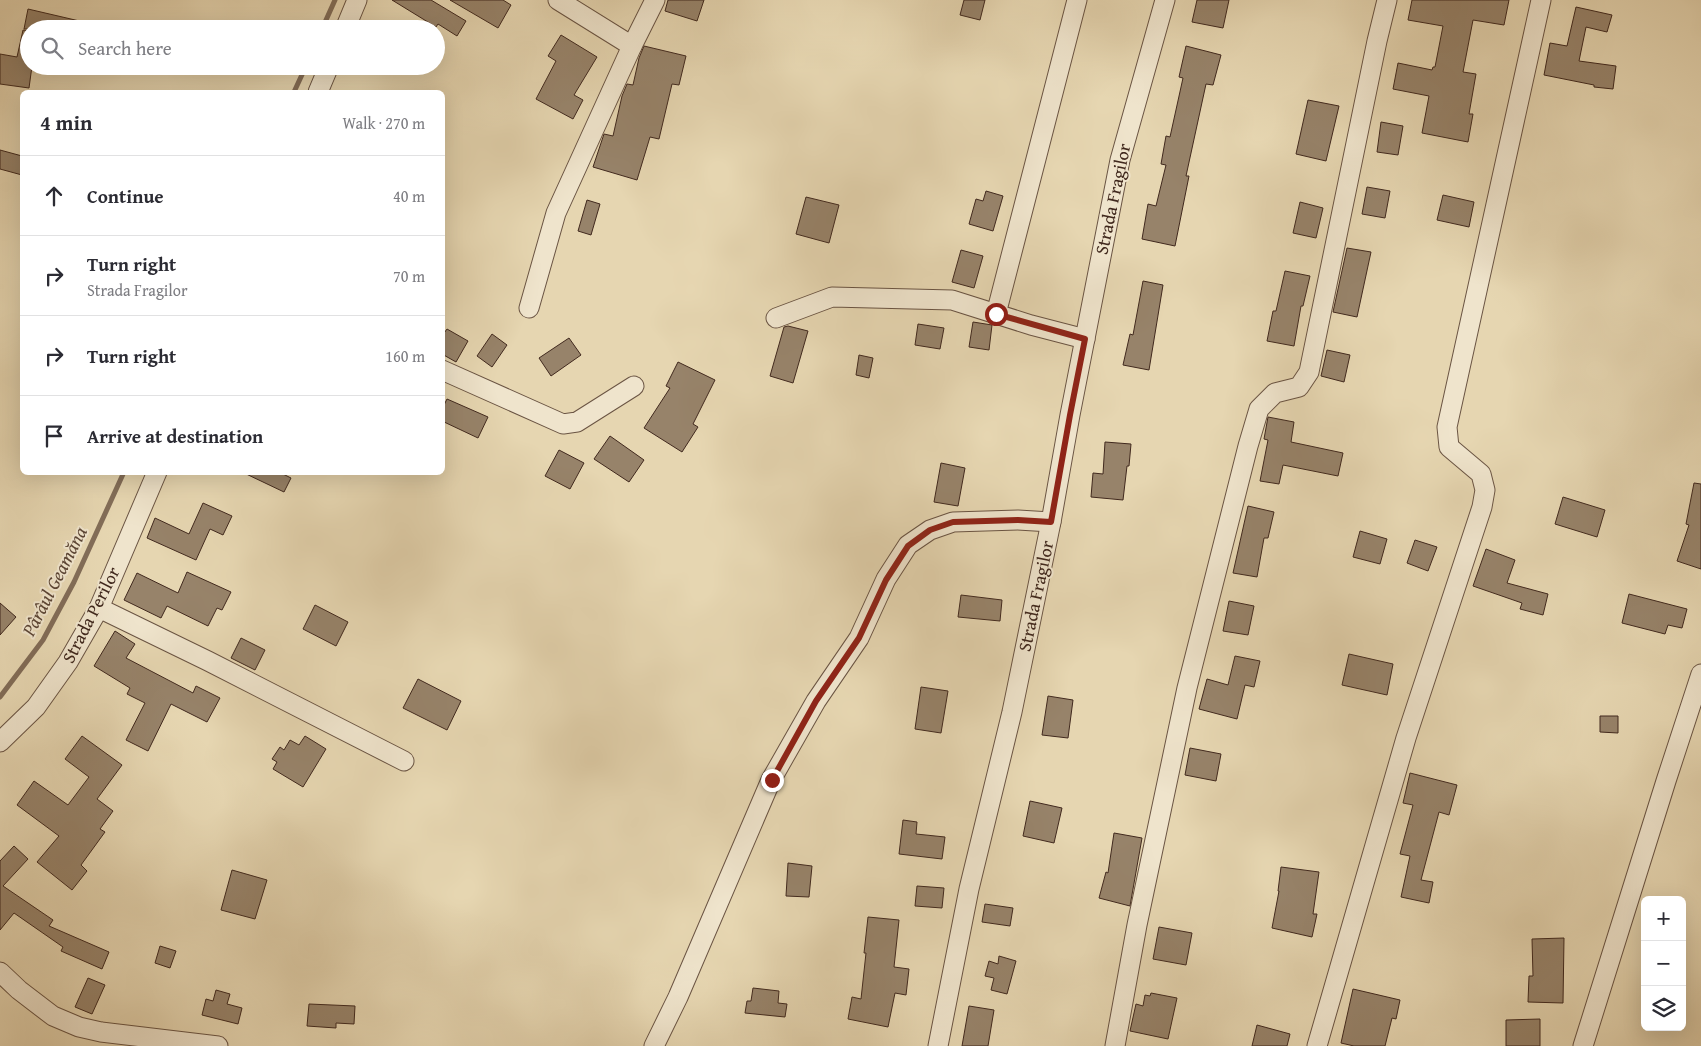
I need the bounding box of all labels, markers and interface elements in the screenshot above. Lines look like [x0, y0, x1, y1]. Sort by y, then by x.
search box [20, 20, 445, 75]
icon: search [38, 34, 66, 62]
text: Search here [78, 34, 172, 62]
text: 4 min [40, 107, 92, 138]
text: Walk · 270 m [342, 111, 425, 135]
street label: Strada Fragilor [1088, 140, 1138, 257]
icon: ahead [40, 182, 68, 210]
text: Continue [87, 182, 164, 210]
text: 40 m [393, 184, 425, 208]
text: Turn right [87, 250, 176, 278]
icon: right [40, 262, 68, 290]
text: 70 m [393, 264, 425, 288]
text: Strada Fragilor [87, 278, 188, 302]
route start [985, 303, 1008, 326]
icon: right [40, 342, 68, 370]
text: Turn right [87, 342, 176, 370]
text: 160 m [385, 344, 425, 368]
icon: arrive [40, 422, 68, 450]
text: Arrive at destination [87, 422, 263, 450]
water label: Pârâul Geamăna [14, 521, 94, 642]
street label: Strada Fragilor [1011, 537, 1061, 654]
street label: Strada Perilor [55, 561, 127, 668]
route end [761, 769, 784, 792]
map controls [1641, 896, 1686, 1031]
button: + [1641, 896, 1686, 941]
button: − [1641, 941, 1686, 986]
button: layers [1641, 986, 1686, 1031]

